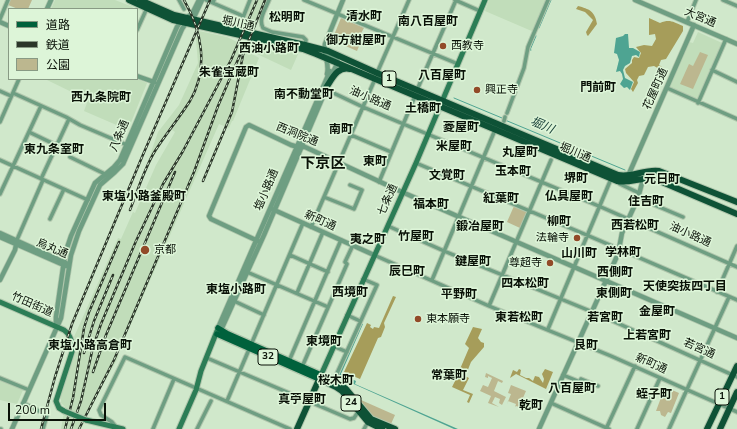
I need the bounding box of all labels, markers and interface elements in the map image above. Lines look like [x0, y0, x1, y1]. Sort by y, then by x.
street label: 大宮通 [682, 5, 718, 31]
legend [8, 8, 138, 80]
district label: 清水町 [346, 10, 382, 24]
district label: 松明町 [269, 11, 305, 25]
street label: 堀川通 [220, 14, 256, 34]
district label: 南八百屋町 [398, 15, 458, 29]
text: 道路 [46, 17, 70, 33]
district label: 御方紺屋町 [326, 34, 386, 48]
text: 鉄道 [46, 37, 70, 53]
place label: 西教寺 [451, 39, 484, 53]
marker: 西教寺 [438, 41, 448, 51]
district label: 西油小路町 [239, 42, 299, 56]
text: 公園 [46, 57, 70, 73]
district label: 朱雀宝蔵町 [199, 66, 259, 80]
street label: 花屋町通 [641, 66, 671, 112]
district label: 八百屋町 [418, 69, 466, 83]
road number: 1 [382, 71, 396, 87]
district label: 門前町 [580, 81, 616, 95]
place label: 興正寺 [485, 83, 518, 97]
street label: 油小路通 [347, 84, 393, 114]
marker: 興正寺 [472, 85, 482, 95]
district label: 南不動堂町 [274, 88, 334, 102]
district label: 西九条院町 [71, 91, 131, 105]
district label: 土橋町 [405, 102, 441, 116]
water label: 堀川 [528, 115, 556, 137]
street label: 八条通 [107, 118, 133, 154]
street label: 西洞院通 [274, 121, 320, 149]
district label: 菱屋町 [443, 121, 479, 135]
district label: 南町 [329, 123, 353, 137]
district label: 米屋町 [436, 140, 472, 154]
street label: 堀川通 [557, 140, 593, 166]
district label: 東九条室町 [24, 143, 84, 157]
district label: 丸屋町 [502, 146, 538, 160]
district label: 下京区 [301, 155, 345, 173]
district label: 東町 [363, 155, 387, 169]
district label: 玉本町 [495, 165, 531, 179]
street label: 塩小路通 [252, 167, 282, 213]
district label: 文覚町 [429, 169, 465, 183]
district label: 堺町 [564, 172, 588, 186]
district label: 元日町 [644, 173, 680, 187]
street label: 七条通 [375, 182, 401, 218]
district label: 東塩小路釜殿町 [102, 190, 186, 204]
district label: 仏具屋町 [545, 190, 593, 204]
district label: 紅葉町 [483, 192, 519, 206]
district label: 住吉町 [628, 195, 664, 209]
district label: 福本町 [413, 198, 449, 212]
street label: 新町通 [302, 208, 338, 234]
district label: 柳町 [547, 215, 571, 229]
district label: 西若松町 [611, 219, 659, 233]
district label: 鍛冶屋町 [456, 220, 504, 234]
street label: 油小路通 [667, 220, 713, 250]
district label: 竹屋町 [398, 230, 434, 244]
place label: 法輪寺 [536, 231, 569, 245]
district label: 夷之町 [350, 233, 386, 247]
marker: 法輪寺 [572, 233, 582, 243]
street label: 烏丸通 [34, 236, 70, 262]
place label: 京都 [154, 243, 176, 257]
marker: 京都 [139, 244, 151, 256]
district label: 学林町 [605, 246, 641, 260]
district label: 山川町 [561, 247, 597, 261]
district label: 鍵屋町 [455, 255, 491, 269]
place label: 尊超寺 [509, 256, 542, 270]
marker: 尊超寺 [545, 258, 555, 268]
district label: 辰巳町 [389, 265, 425, 279]
district label: 西側町 [597, 266, 633, 280]
district label: 四本松町 [501, 277, 549, 291]
district label: 天使突抜四丁目 [643, 280, 727, 294]
district label: 東塩小路町 [206, 283, 266, 297]
district label: 西境町 [332, 286, 368, 300]
district label: 東側町 [596, 287, 632, 301]
district label: 平野町 [441, 288, 477, 302]
street label: 竹田街道 [9, 290, 55, 320]
district label: 金屋町 [639, 305, 675, 319]
district label: 東若松町 [495, 311, 543, 325]
district label: 若宮町 [587, 311, 623, 325]
place label: 東本願寺 [426, 312, 470, 326]
marker: 東本願寺 [413, 314, 423, 324]
district label: 上若宮町 [623, 329, 671, 343]
district label: 東境町 [306, 335, 342, 349]
street label: 若宮通 [681, 336, 717, 362]
district label: 東塩小路高倉町 [48, 339, 132, 353]
district label: 艮町 [574, 339, 598, 353]
road number: 32 [258, 349, 278, 365]
street label: 新町通 [633, 351, 669, 377]
district label: 常葉町 [431, 369, 467, 383]
district label: 桜木町 [318, 374, 354, 388]
district label: 八百屋町 [548, 382, 596, 396]
district label: 蛭子町 [636, 388, 672, 402]
road number: 1 [715, 389, 729, 405]
district label: 真苧屋町 [278, 393, 326, 407]
scale bar [10, 395, 108, 421]
road number: 24 [341, 395, 361, 411]
district label: 乾町 [519, 399, 543, 413]
text: 200 m [15, 402, 50, 418]

